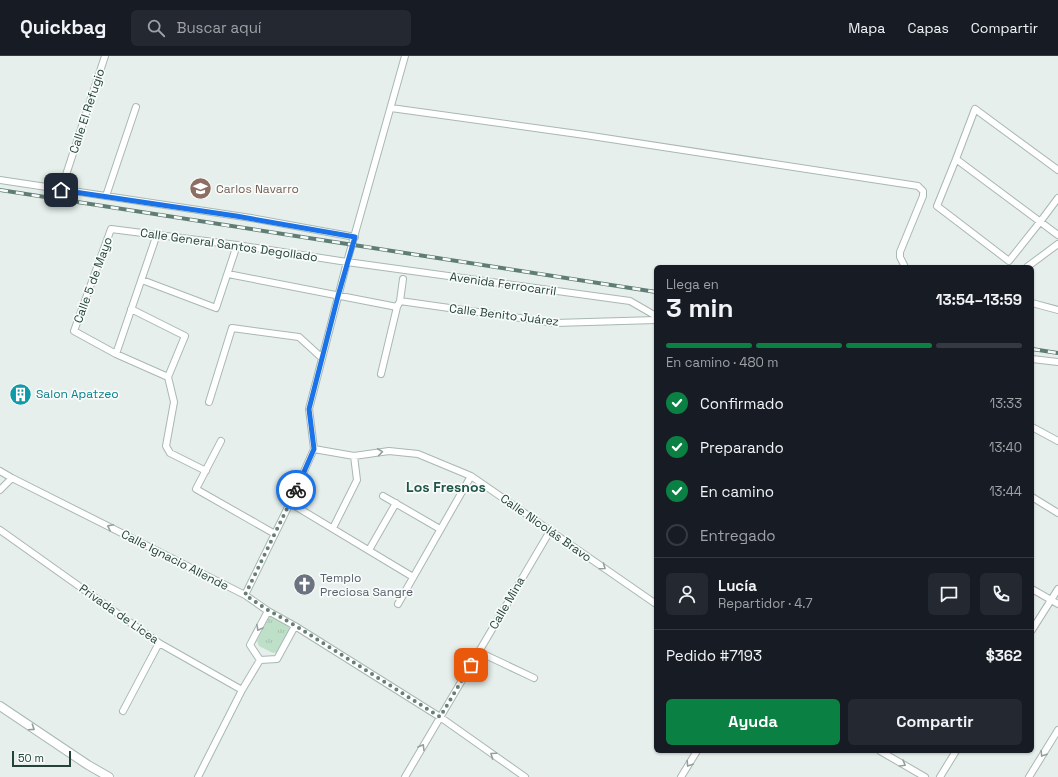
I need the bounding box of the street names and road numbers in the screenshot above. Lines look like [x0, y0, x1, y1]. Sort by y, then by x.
street label: Calle El Refugio [66, 66, 108, 156]
street label: Calle General Santos Degollado [139, 225, 319, 265]
street label: Calle 5 de Mayo [70, 235, 116, 325]
street label: Avenida Ferrocarril [449, 269, 557, 299]
street label: Calle Benito Juárez [448, 300, 560, 330]
street label: Calle Nicolás Bravo [497, 491, 595, 565]
street label: Calle Ignacio Allende [119, 526, 231, 594]
street label: Calle Mina [486, 574, 529, 632]
street label: Privada de Licea [76, 580, 162, 648]

